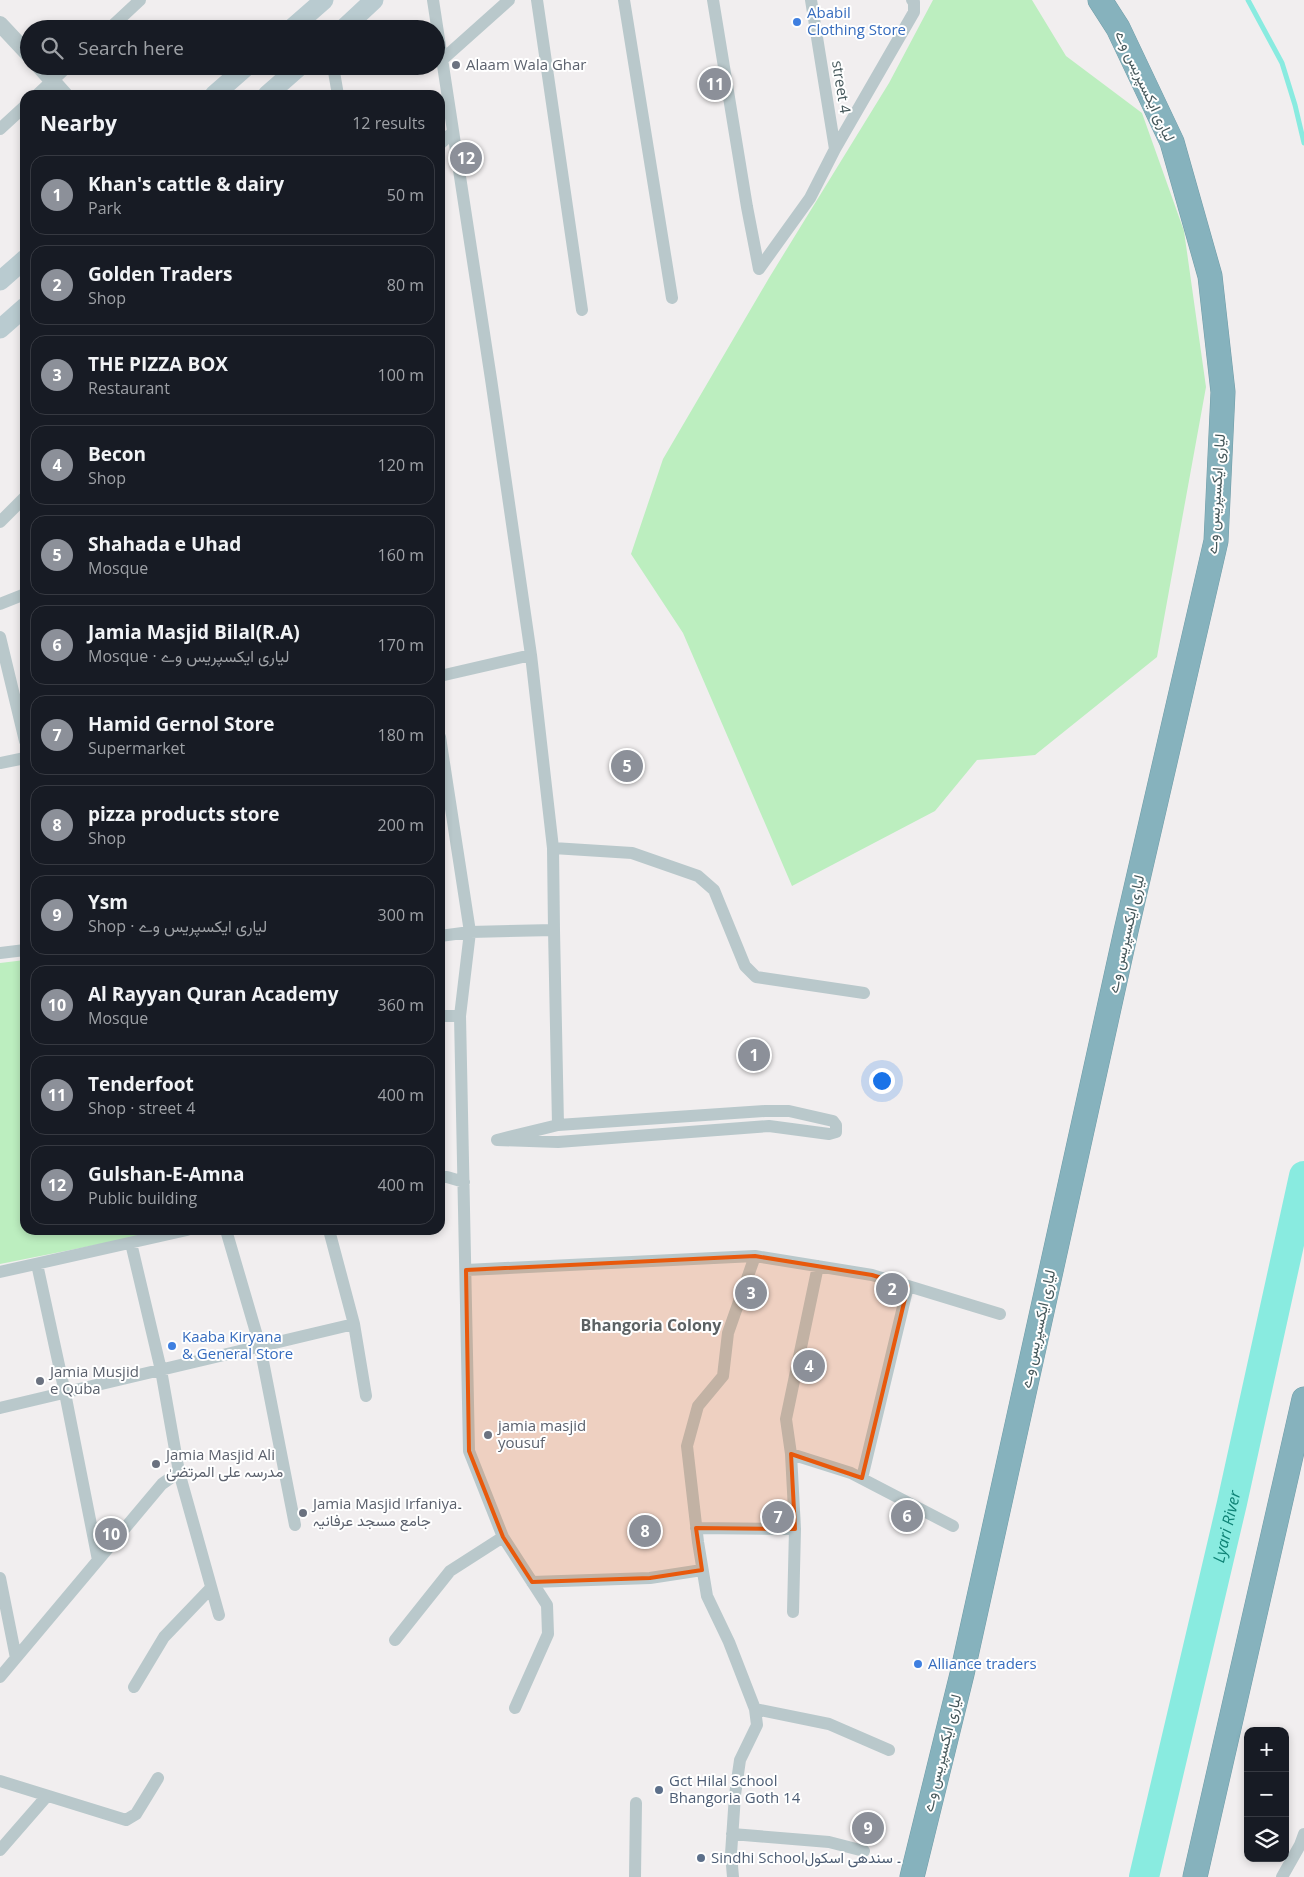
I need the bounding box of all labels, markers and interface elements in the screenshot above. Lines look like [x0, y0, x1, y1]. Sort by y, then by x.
place label: Ababil Clothing Store [807, 2, 906, 39]
marker: Ababil Clothing Store [791, 16, 803, 28]
search box [20, 20, 445, 75]
street label: لیاری ایکسپریس وے [1110, 27, 1180, 145]
icon: search [38, 34, 66, 62]
text: Search here [78, 35, 184, 61]
place label: Alaam Wala Ghar [466, 54, 587, 74]
marker: Alaam Wala Ghar [450, 59, 462, 71]
street label: street 4 [828, 59, 856, 115]
pin: 11 [699, 65, 731, 103]
text: Nearby [40, 109, 117, 137]
text: 12 results [352, 112, 425, 134]
pin: 12 [450, 139, 482, 177]
text: Khan's cattle & dairy [88, 171, 284, 197]
text: 1 [52, 184, 62, 206]
text: 50 m [387, 184, 424, 206]
text: Park [88, 197, 121, 219]
text: Golden Traders [88, 261, 232, 287]
text: 2 [52, 274, 62, 296]
text: 80 m [387, 274, 424, 296]
text: Shop [88, 287, 126, 309]
text: THE PIZZA BOX [88, 351, 228, 377]
text: 3 [52, 364, 62, 386]
text: 100 m [378, 364, 424, 386]
text: Restaurant [88, 377, 170, 399]
street label: لیاری ایکسپریس وے [1201, 433, 1230, 555]
text: Becon [88, 441, 146, 467]
text: 4 [52, 454, 62, 476]
text: 120 m [378, 454, 424, 476]
text: Shop [88, 467, 126, 489]
text: Shahada e Uhad [88, 531, 241, 557]
text: 5 [52, 544, 62, 566]
text: 160 m [378, 544, 424, 566]
text: Mosque [88, 557, 148, 579]
text: Jamia Masjid Bilal(R.A) [88, 619, 300, 645]
text: 6 [52, 634, 62, 656]
text: 170 m [378, 634, 424, 656]
text: Mosque · لیاری ایکسپریس وے [88, 645, 289, 667]
text: Hamid Gernol Store [88, 711, 274, 737]
text: 7 [52, 724, 62, 746]
text: 180 m [378, 724, 424, 746]
text: Supermarket [88, 737, 185, 759]
pin: 5 [611, 747, 643, 785]
text: pizza products store [88, 801, 279, 827]
text: 8 [52, 814, 62, 836]
text: 200 m [378, 814, 424, 836]
text: Shop [88, 827, 126, 849]
street label: لیاری ایکسپریس وے [1102, 873, 1149, 995]
text: Ysm [88, 889, 128, 915]
text: 9 [52, 904, 62, 926]
text: 300 m [378, 904, 424, 926]
text: Shop · لیاری ایکسپریس وے [88, 915, 267, 937]
text: Al Rayyan Quran Academy [88, 981, 339, 1007]
text: 10 [48, 994, 66, 1016]
text: 360 m [378, 994, 424, 1016]
text: Mosque [88, 1007, 148, 1029]
pin: 1 [738, 1036, 770, 1074]
your location [869, 1068, 895, 1094]
text: Tenderfoot [88, 1071, 194, 1097]
text: 11 [48, 1084, 66, 1106]
text: 400 m [378, 1084, 424, 1106]
text: Shop · street 4 [88, 1097, 195, 1119]
text: Gulshan-E-Amna [88, 1161, 245, 1187]
text: 12 [48, 1174, 66, 1196]
text: 400 m [378, 1174, 424, 1196]
text: Public building [88, 1187, 197, 1209]
street label: لیاری ایکسپریس وے [1015, 1268, 1060, 1390]
pin: 2 [876, 1270, 908, 1308]
pin: 3 [735, 1274, 767, 1312]
district label: Bhangoria Colony [581, 1314, 722, 1336]
place label: Kaaba Kiryana & General Store [182, 1326, 293, 1363]
marker: Kaaba Kiryana & General Store [166, 1340, 178, 1352]
pin: 4 [793, 1347, 825, 1385]
place label: Jamia Musjid e Quba [48, 1361, 139, 1398]
marker: Jamia Musjid e Quba [34, 1375, 46, 1387]
place label: jamia masjid yousuf [497, 1415, 586, 1452]
marker: jamia masjid yousuf [482, 1429, 494, 1441]
place label: Jamia Masjid Ali مدرسہ علی المرتضیٰ [164, 1444, 283, 1482]
marker: Jamia Masjid Ali مدرسہ علی المرتضیٰ [150, 1458, 162, 1470]
water label: Lyari River [1207, 1488, 1246, 1565]
place label: Jamia Masjid Irfaniya۔ جامع مسجد عرفانیہ [311, 1493, 462, 1532]
pin: 6 [891, 1497, 923, 1535]
pin: 7 [762, 1498, 794, 1536]
marker: Jamia Masjid Irfaniya۔ جامع مسجد عرفانیہ [297, 1507, 309, 1519]
pin: 8 [629, 1512, 661, 1550]
pin: 10 [95, 1515, 127, 1553]
place label: Alliance traders [928, 1653, 1037, 1673]
marker: Alliance traders [912, 1658, 924, 1670]
street label: لیاری ایکسپریس وے [917, 1692, 966, 1814]
map controls [1244, 1727, 1289, 1862]
button: + [1244, 1727, 1289, 1772]
place label: Gct Hilal School Bhangoria Goth 14 [669, 1770, 801, 1807]
button: − [1244, 1772, 1289, 1817]
marker: Gct Hilal School Bhangoria Goth 14 [653, 1784, 665, 1796]
pin: 9 [852, 1809, 884, 1847]
button: layers [1244, 1817, 1289, 1862]
place label: Sindhi School۔ سندھی اسکول [711, 1847, 901, 1868]
marker: Sindhi School۔ سندھی اسکول [695, 1852, 707, 1864]

